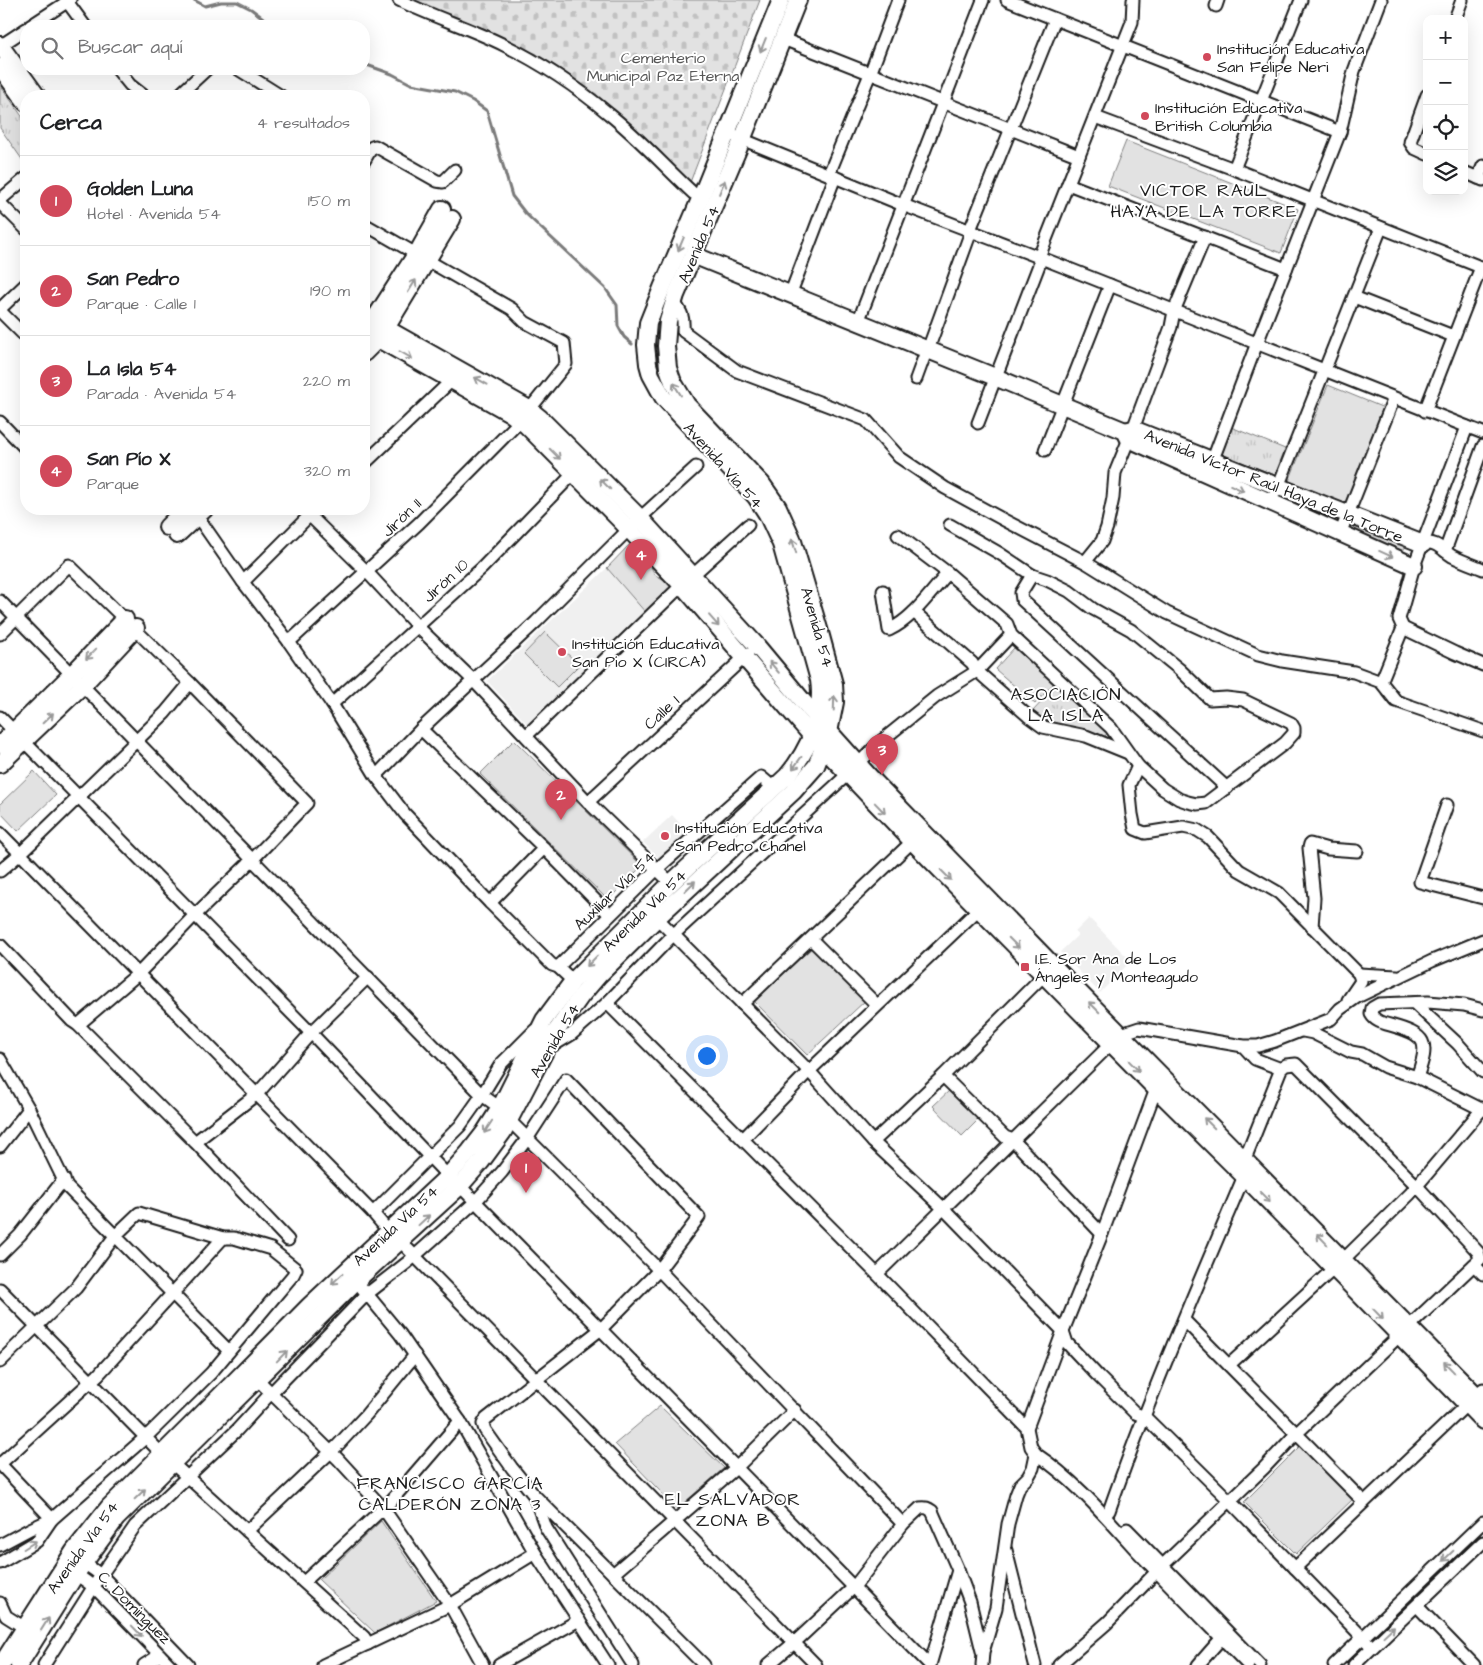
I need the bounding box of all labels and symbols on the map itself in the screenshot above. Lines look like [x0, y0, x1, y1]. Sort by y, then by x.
one-way arrow [757, 37, 767, 52]
place label: Institución Educativa San Felipe Neri [1217, 38, 1364, 78]
park label: Cementerio Municipal Paz Eterna [587, 47, 739, 87]
marker: Institución Educativa San Felipe Neri [1201, 51, 1213, 63]
place label: Institución Educativa British Columbia [1155, 97, 1302, 137]
marker: Institución Educativa British Columbia [1139, 110, 1151, 122]
district label: VICTOR RAUL HAYA DE LA TORRE [1110, 178, 1298, 224]
one-way arrow [717, 180, 727, 195]
street label: Avenida 54 [673, 202, 725, 287]
one-way arrow [675, 236, 685, 251]
one-way arrow [408, 279, 418, 293]
one-way arrow [399, 350, 414, 360]
one-way arrow [474, 376, 489, 386]
one-way arrow [672, 383, 682, 397]
street label: Avenida Vía 54 [678, 418, 768, 514]
street label: Avenida Víctor Raúl Haya de la Torre [1141, 424, 1406, 549]
one-way arrow [549, 448, 562, 460]
one-way arrow [599, 478, 611, 490]
one-way arrow [1229, 483, 1244, 493]
street label: Jirón 11 [377, 493, 426, 542]
one-way arrow [789, 538, 799, 554]
pin: 4 [625, 539, 657, 580]
one-way arrow [1378, 549, 1393, 559]
street label: Jirón 10 [418, 554, 473, 608]
street label: Avenida 54 [795, 585, 839, 670]
one-way arrow [708, 614, 719, 627]
place label: Institución Educativa San Pio X (CIRCA) [572, 633, 719, 673]
marker: Institución Educativa San Pio X (CIRCA) [556, 646, 568, 658]
one-way arrow [85, 648, 97, 661]
one-way arrow [769, 661, 780, 674]
district label: ASOCIACIÓN LA ISLA [1011, 682, 1121, 728]
street label: Calle 1 [639, 690, 684, 735]
one-way arrow [829, 695, 839, 711]
one-way arrow [42, 712, 54, 724]
pin: 3 [866, 734, 898, 775]
one-way arrow [792, 756, 802, 770]
pin: 2 [545, 779, 577, 820]
one-way arrow [874, 801, 886, 814]
place label: Institución Educativa San Pedro Chanel [675, 817, 822, 857]
marker: Institución Educativa San Pedro Chanel [659, 830, 671, 842]
street label: Auxiliar Vía 54 [569, 846, 660, 935]
street label: Avenida Vía 54 [598, 865, 692, 957]
one-way arrow [940, 869, 952, 881]
one-way arrow [684, 880, 697, 892]
one-way arrow [1007, 937, 1019, 949]
place label: I.E. Sor Ana de Los Ángeles y Monteagudo [1035, 948, 1198, 989]
one-way arrow [586, 955, 599, 967]
marker: I.E. Sor Ana de Los Ángeles y Monteagudo [1019, 961, 1031, 973]
street label: Avenida 54 [525, 999, 585, 1082]
one-way arrow [1088, 1001, 1100, 1014]
your location [694, 1043, 720, 1069]
one-way arrow [1127, 1060, 1140, 1072]
one-way arrow [1203, 1117, 1215, 1129]
one-way arrow [483, 1119, 493, 1133]
pin: 1 [510, 1152, 542, 1193]
street label: Avenida Vía 54 [348, 1180, 443, 1271]
one-way arrow [1259, 1191, 1271, 1204]
one-way arrow [418, 1214, 430, 1226]
one-way arrow [1316, 1233, 1329, 1245]
one-way arrow [330, 1273, 343, 1285]
one-way arrow [1372, 1308, 1384, 1320]
one-way arrow [275, 1350, 288, 1362]
one-way arrow [1443, 1361, 1455, 1373]
district label: FRANCISCO GARCÍA CALDERÓN ZONA 3 [357, 1471, 543, 1517]
district label: EL SALVADOR ZONA B [665, 1487, 801, 1533]
one-way arrow [134, 1488, 147, 1500]
street label: Avenida Vía 54 [42, 1497, 124, 1598]
one-way arrow [23, 1540, 37, 1550]
one-way arrow [1441, 1550, 1454, 1562]
street label: C. Dominguez [92, 1566, 176, 1650]
one-way arrow [40, 1617, 50, 1631]
one-way arrow [131, 1625, 143, 1638]
one-way arrow [1383, 1625, 1396, 1637]

